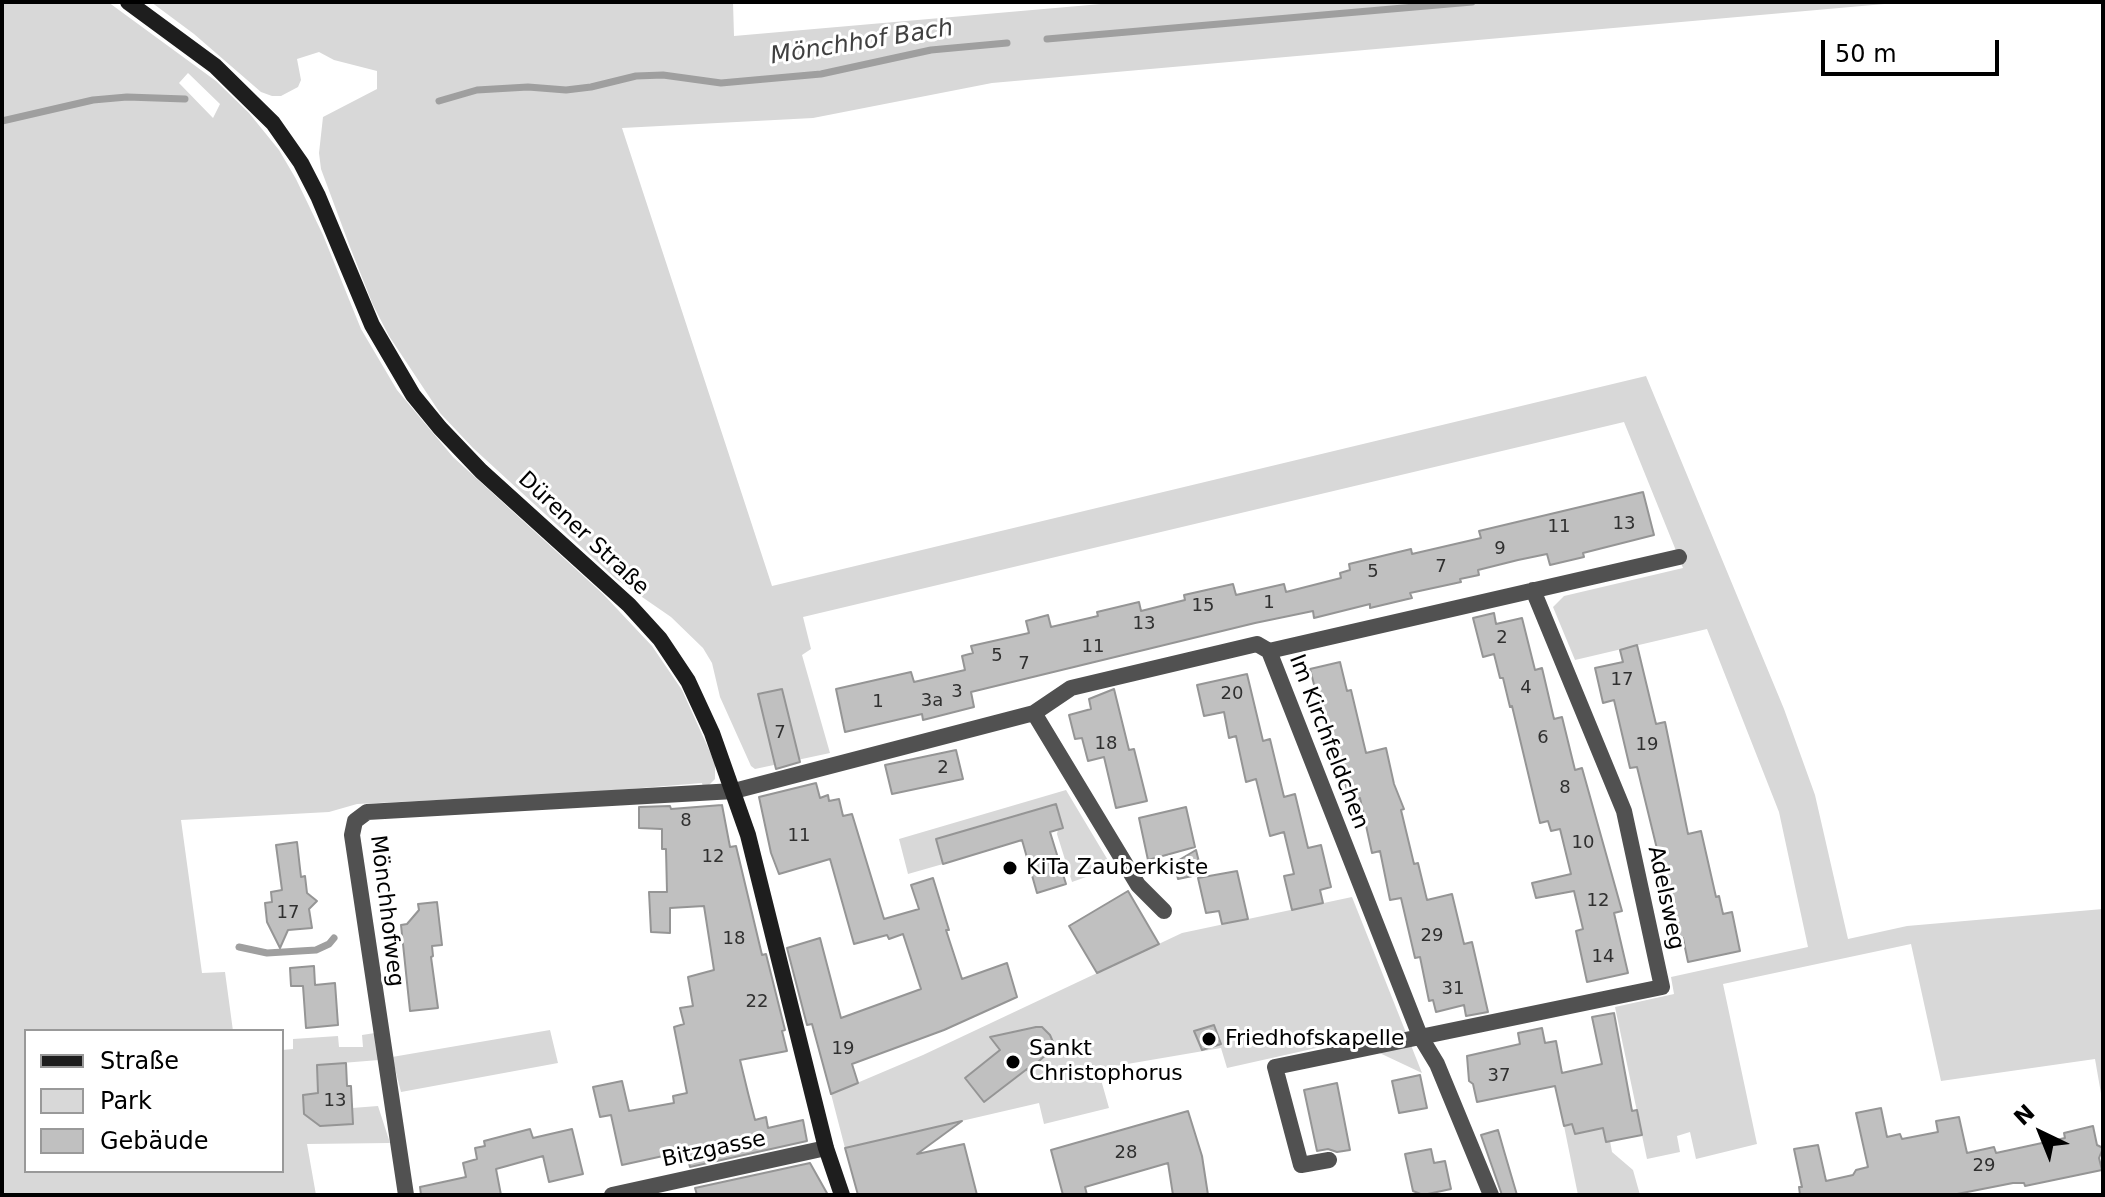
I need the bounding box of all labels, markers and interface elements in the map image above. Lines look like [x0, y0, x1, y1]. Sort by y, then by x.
water label: Mönchhof Bach [769, 14, 955, 72]
scale bar [1825, 24, 2003, 74]
text: 50 m [1835, 40, 1897, 68]
street label: Dürener Straße [512, 467, 654, 601]
house number: 13 [1613, 513, 1635, 535]
house number: 11 [1548, 516, 1570, 538]
house number: 9 [1494, 538, 1506, 560]
house number: 7 [1435, 556, 1447, 578]
house number: 5 [1367, 561, 1379, 583]
house number: 1 [1263, 592, 1275, 614]
house number: 15 [1192, 595, 1214, 617]
house number: 13 [1133, 613, 1155, 635]
house number: 2 [1496, 627, 1508, 649]
house number: 11 [1082, 636, 1104, 658]
house number: 5 [991, 645, 1003, 667]
street label: Im Kirchfeldchen [1283, 651, 1373, 833]
house number: 7 [1018, 653, 1030, 675]
house number: 17 [1611, 669, 1633, 691]
house number: 4 [1520, 677, 1532, 699]
house number: 3 [951, 681, 963, 703]
house number: 20 [1221, 683, 1243, 705]
house number: 3a [921, 690, 943, 712]
house number: 1 [872, 691, 884, 713]
house number: 7 [774, 722, 786, 744]
house number: 6 [1537, 727, 1549, 749]
house number: 18 [1095, 733, 1117, 755]
house number: 19 [1636, 734, 1658, 756]
house number: 2 [937, 757, 949, 779]
house number: 8 [1559, 777, 1571, 799]
house number: 8 [680, 810, 692, 832]
house number: 11 [788, 825, 810, 847]
house number: 10 [1572, 832, 1594, 854]
street label: Mönchhofweg [364, 834, 408, 988]
street label: Adelsweg [1641, 844, 1689, 952]
house number: 12 [702, 846, 724, 868]
place label: KiTa Zauberkiste [1026, 855, 1208, 881]
marker: KiTa Zauberkiste [1001, 859, 1019, 877]
house number: 12 [1587, 890, 1609, 912]
house number: 17 [277, 902, 299, 924]
house number: 29 [1421, 925, 1443, 947]
house number: 18 [723, 928, 745, 950]
house number: 14 [1592, 946, 1614, 968]
house number: 31 [1442, 978, 1464, 1000]
house number: 22 [746, 991, 768, 1013]
place label: Friedhofskapelle [1225, 1026, 1404, 1052]
legend [24, 1029, 284, 1173]
marker: Friedhofskapelle [1200, 1030, 1218, 1048]
place label: Sankt Christophorus [1029, 1036, 1183, 1088]
house number: 19 [832, 1038, 854, 1060]
text: Straße [100, 1047, 179, 1075]
marker: Sankt Christophorus [1004, 1053, 1022, 1071]
house number: 37 [1488, 1065, 1510, 1087]
text: Park [100, 1087, 152, 1115]
house number: 13 [324, 1090, 346, 1112]
north arrow [2001, 1093, 2081, 1173]
text: N [2009, 1100, 2040, 1131]
street label: Bitzgasse [660, 1126, 768, 1174]
text: Gebäude [100, 1127, 209, 1155]
house number: 28 [1115, 1142, 1137, 1164]
house number: 29 [1973, 1155, 1995, 1177]

